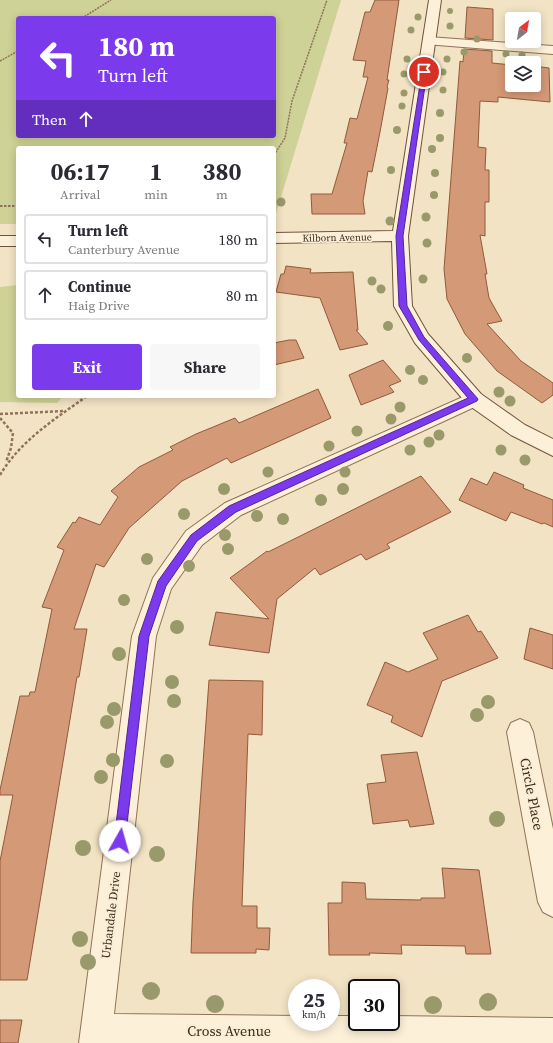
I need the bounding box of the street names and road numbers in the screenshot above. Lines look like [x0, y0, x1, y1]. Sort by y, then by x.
street label: Kilborn Avenue [302, 230, 372, 245]
street label: Circle Place [515, 756, 549, 832]
street label: Urbandale Drive [98, 870, 124, 960]
street label: Cross Avenue [187, 1021, 271, 1041]

